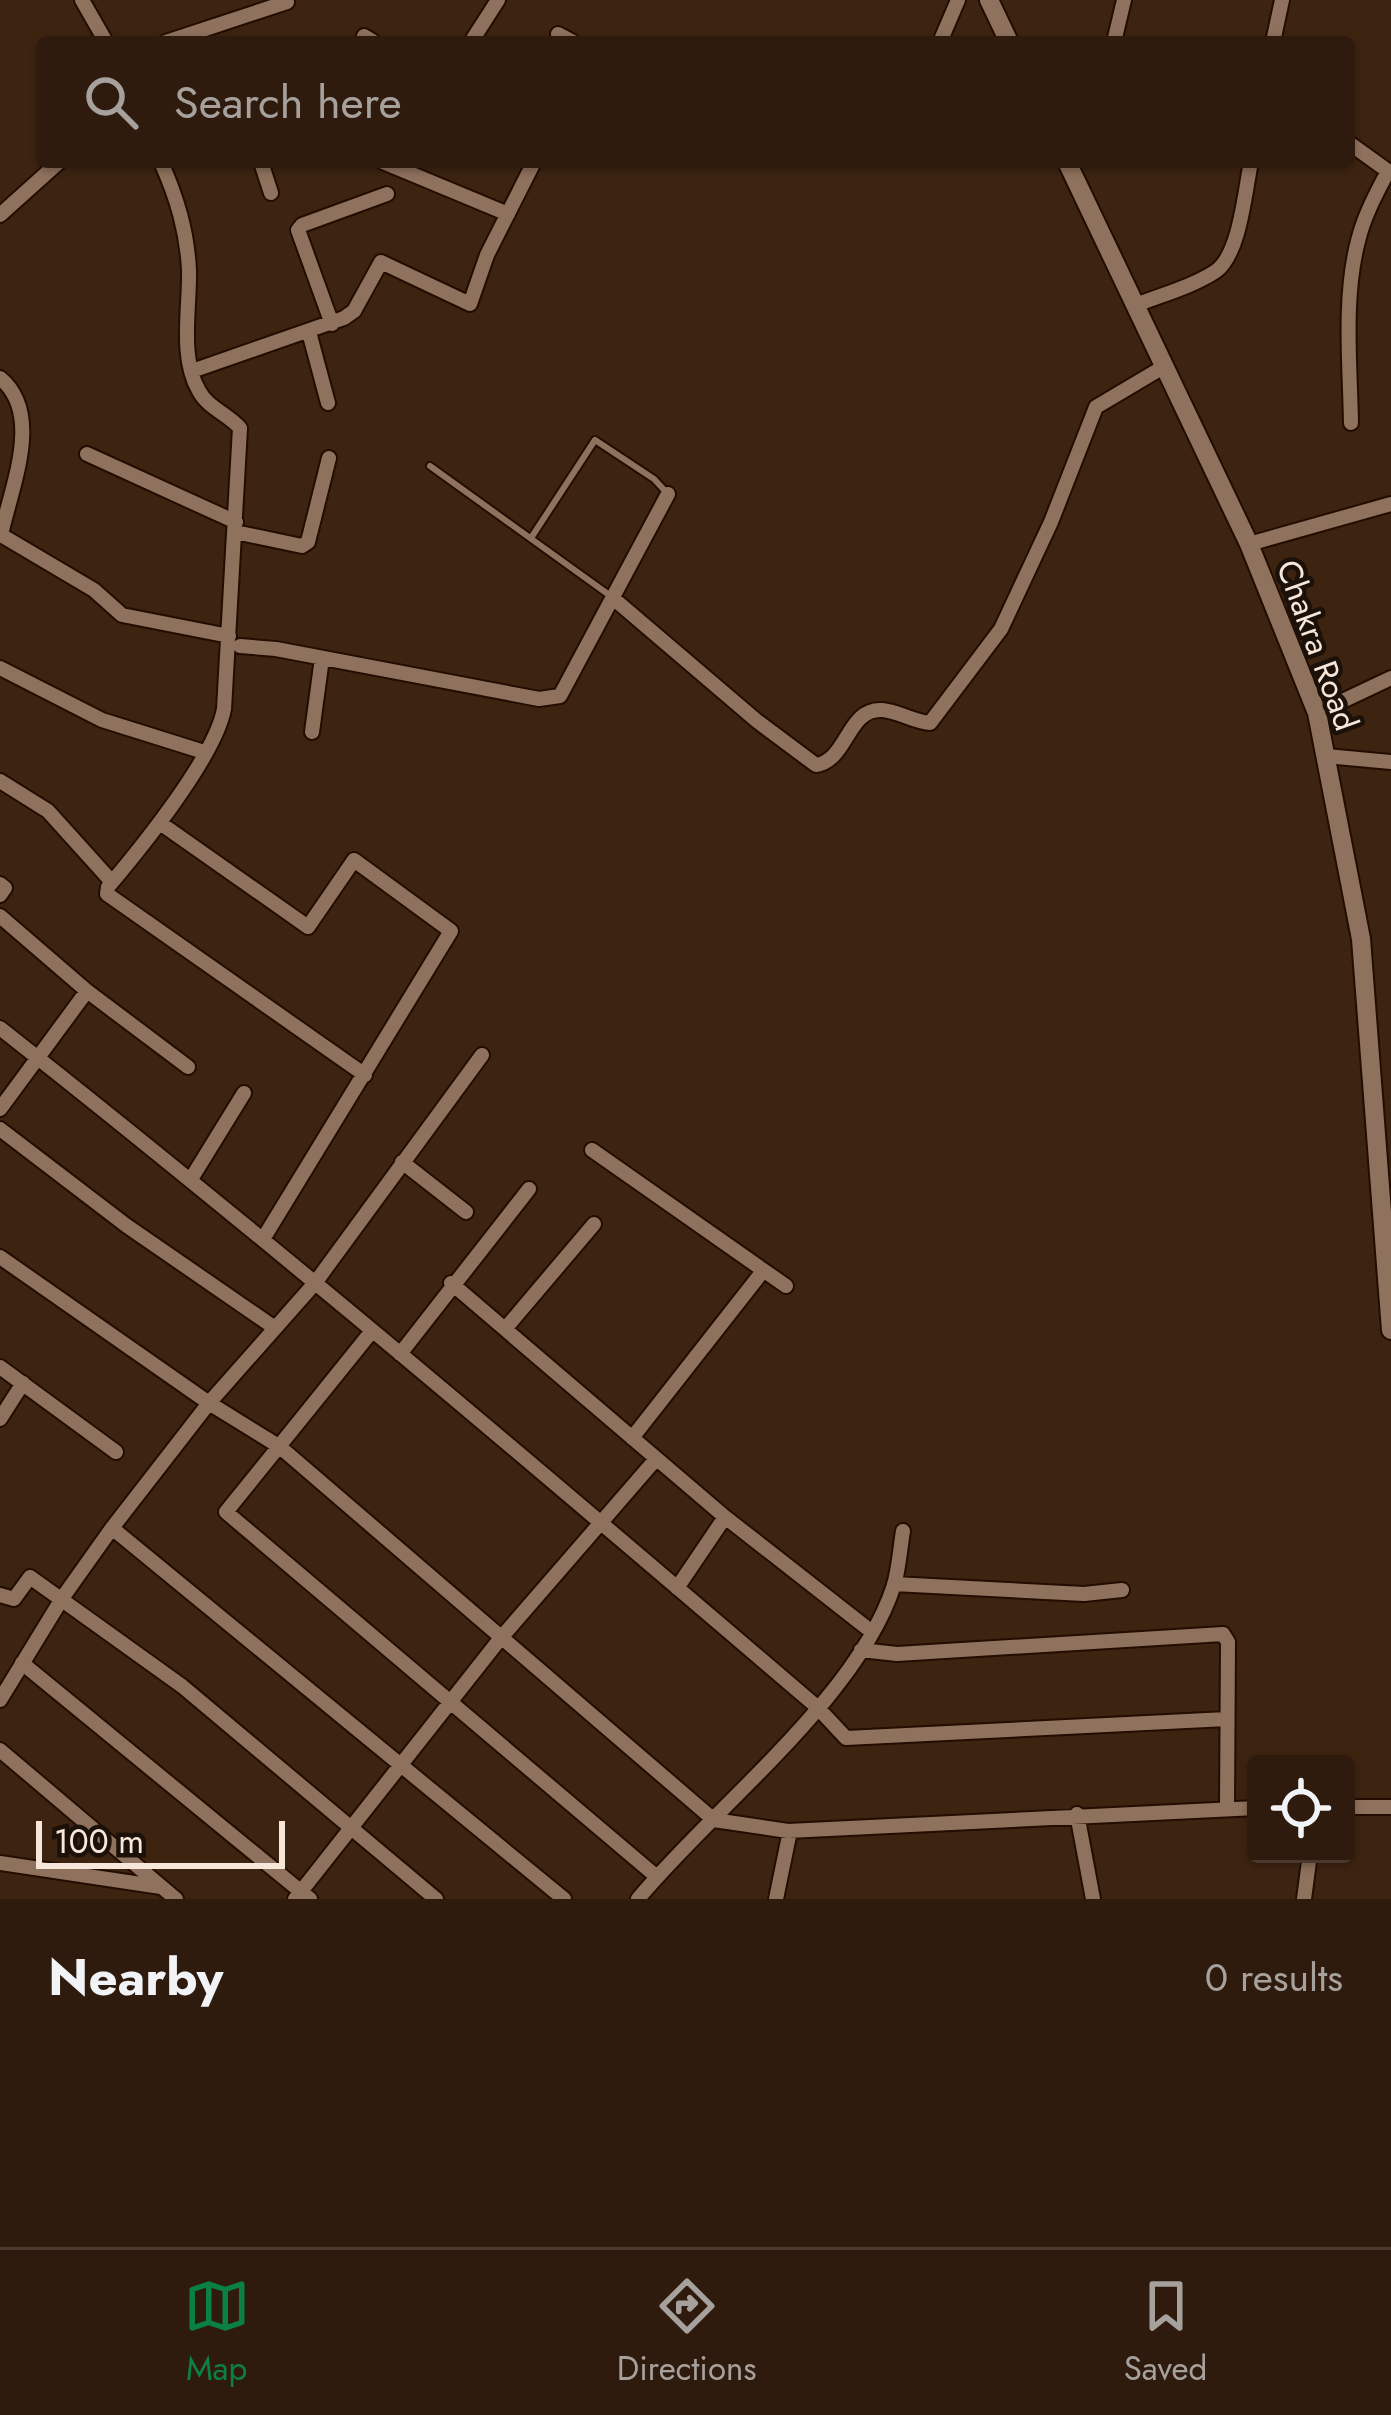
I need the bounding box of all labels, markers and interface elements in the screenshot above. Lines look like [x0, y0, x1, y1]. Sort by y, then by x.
search box [36, 36, 1355, 168]
icon: search [78, 69, 144, 135]
text: Search here [174, 70, 402, 135]
street label: Chakra Road [1265, 553, 1370, 737]
map controls [1247, 1755, 1355, 1863]
button: locate [1247, 1755, 1355, 1863]
scale bar [36, 1815, 285, 1868]
text: 100 m [54, 1818, 144, 1865]
text: Nearby [48, 1940, 223, 2014]
text: 0 results [1205, 1949, 1343, 2006]
tab: Map [184, 2273, 250, 2392]
tab: Directions [617, 2273, 757, 2392]
tab: Saved [1124, 2273, 1207, 2392]

